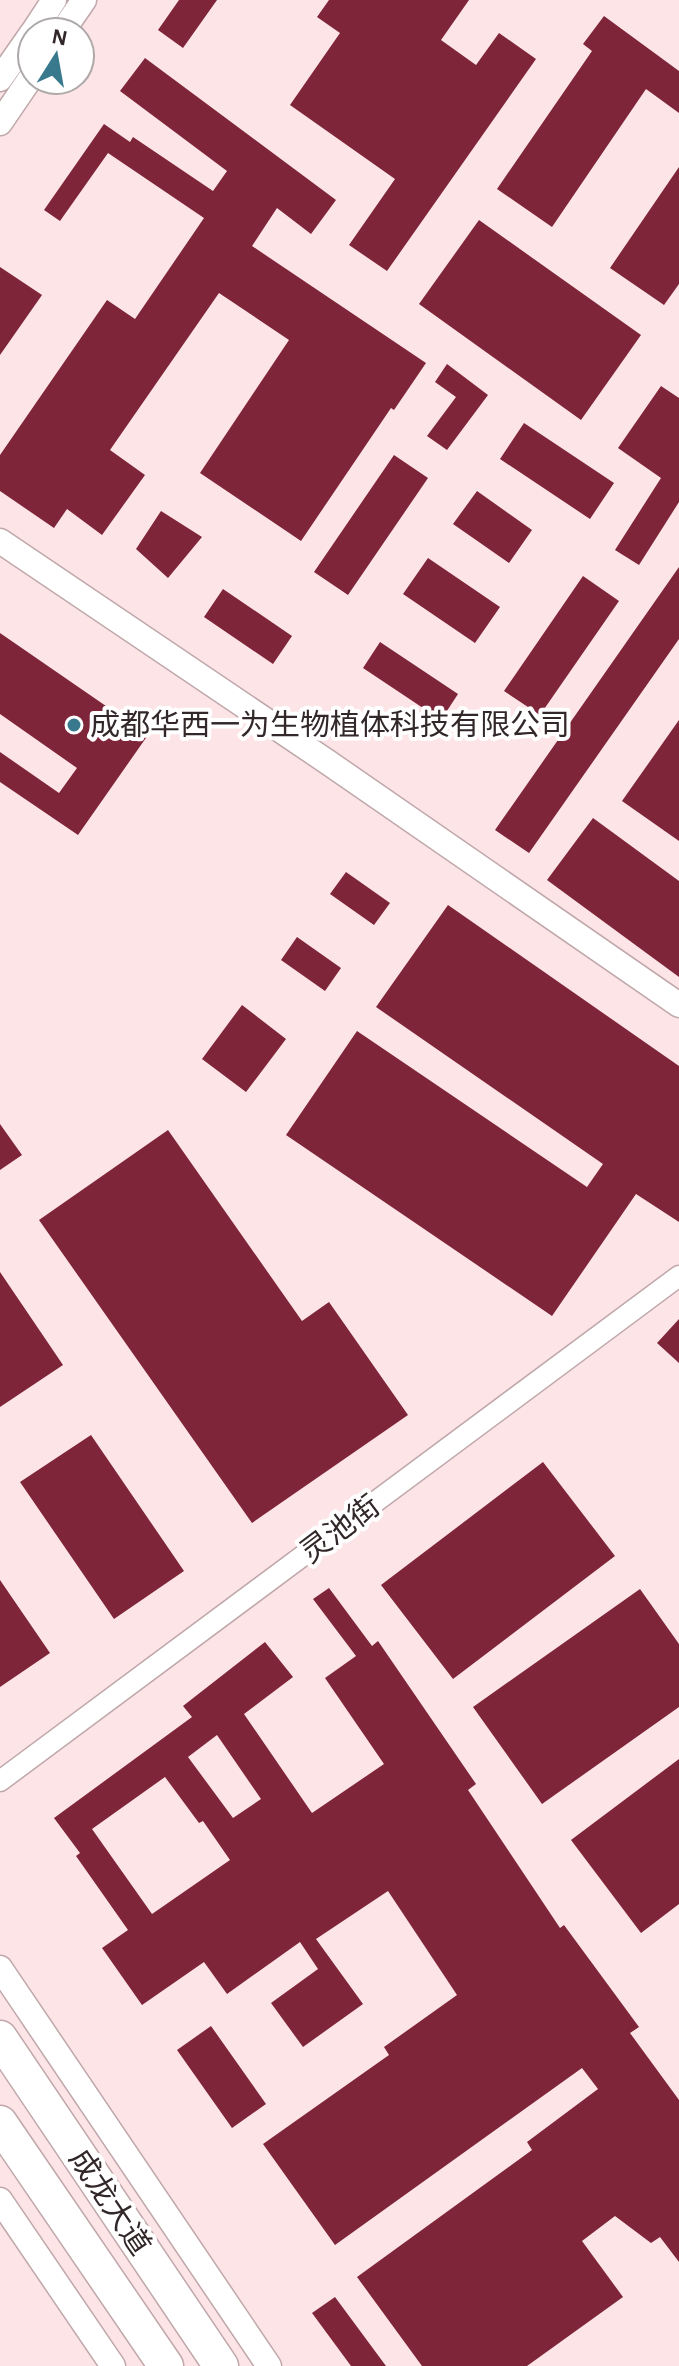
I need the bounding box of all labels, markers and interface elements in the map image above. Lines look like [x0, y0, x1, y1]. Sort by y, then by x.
north arrow [16, 16, 96, 96]
text: N [50, 25, 69, 50]
place label: 成都华西一为生物植体科技有限公司 [90, 709, 570, 741]
marker: 成都华西一为生物植体科技有限公司 [65, 716, 83, 734]
street label: 灵池街 [294, 1489, 386, 1569]
street label: 成龙大道 [63, 2143, 157, 2261]

